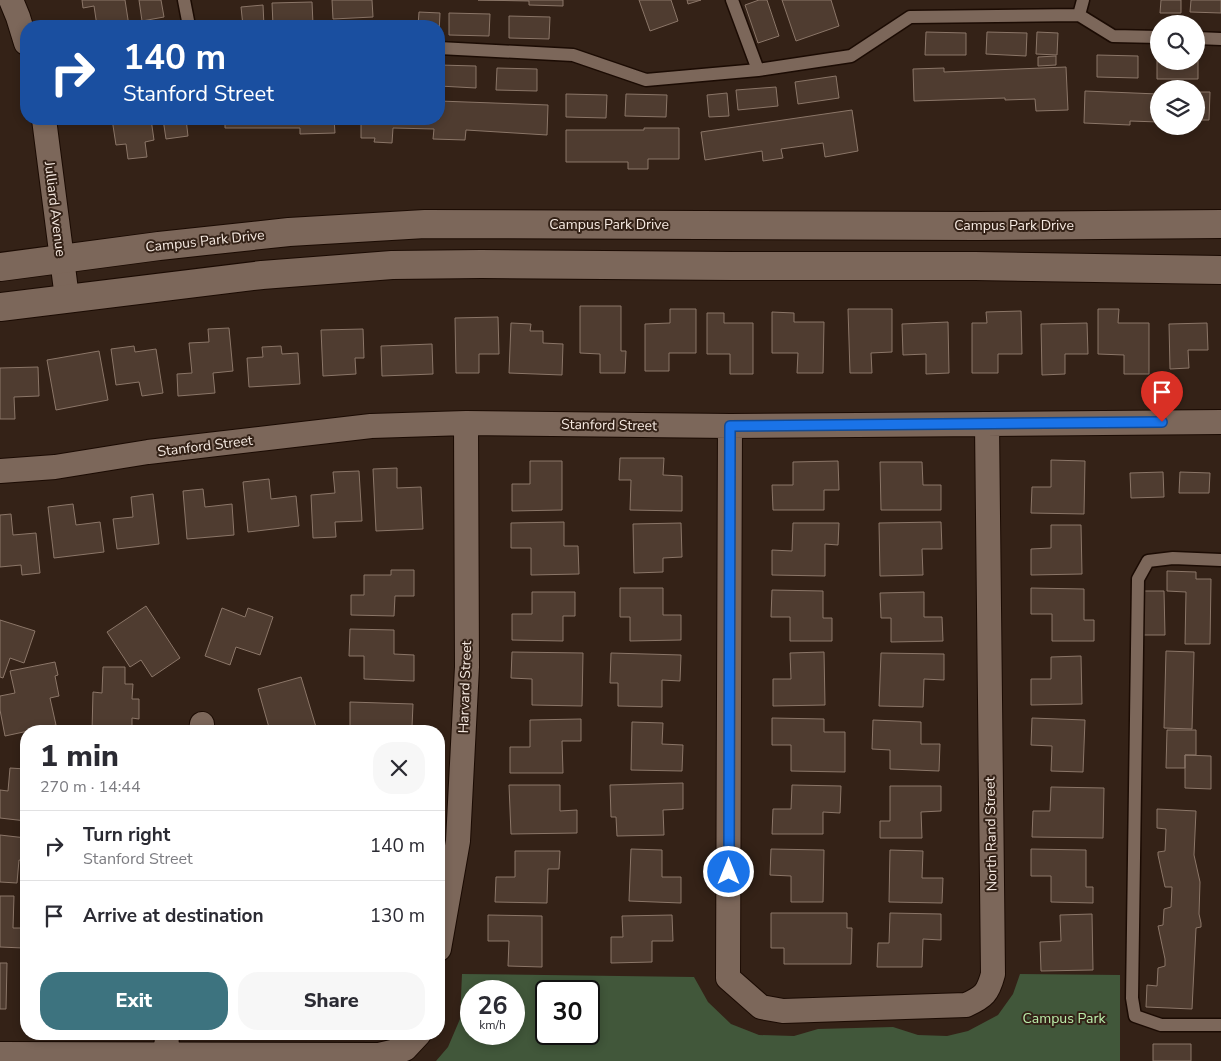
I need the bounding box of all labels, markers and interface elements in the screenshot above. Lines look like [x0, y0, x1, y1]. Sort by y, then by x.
map controls [1150, 15, 1205, 135]
button: search [1150, 15, 1205, 70]
text: 140 m [123, 34, 226, 81]
icon: right [40, 40, 105, 105]
text: Stanford Street [123, 79, 274, 109]
button: layers [1150, 80, 1205, 135]
street label: Julliard Avenue [40, 159, 70, 258]
street label: Campus Park Drive [549, 215, 669, 234]
street label: Campus Park Drive [954, 216, 1074, 235]
street label: Campus Park Drive [144, 225, 266, 257]
pin [1141, 371, 1183, 422]
icon: arrive [1148, 378, 1176, 406]
street label: Stanford Street [561, 415, 657, 435]
street label: Stanford Street [156, 431, 254, 461]
street label: Harvard Street [454, 640, 476, 734]
text: 1 min [40, 736, 119, 777]
button: close [373, 742, 425, 794]
text: 270 m · 14:44 [40, 776, 141, 798]
street label: North Rand Street [980, 776, 1001, 891]
text: Turn right [83, 822, 170, 848]
icon: right [40, 832, 68, 860]
text: 140 m [370, 833, 425, 859]
position arrow [702, 845, 754, 897]
text: Stanford Street [83, 848, 193, 870]
icon: arrive [40, 902, 68, 930]
text: Arrive at destination [83, 903, 264, 929]
text: 130 m [370, 903, 425, 929]
button: Exit [40, 972, 228, 1030]
button: Share [238, 972, 425, 1030]
speed limit sign: 30 [535, 980, 600, 1045]
text: 26 [477, 989, 508, 1023]
park label: Campus Park [1023, 1009, 1106, 1028]
text: km/h [479, 1017, 506, 1033]

